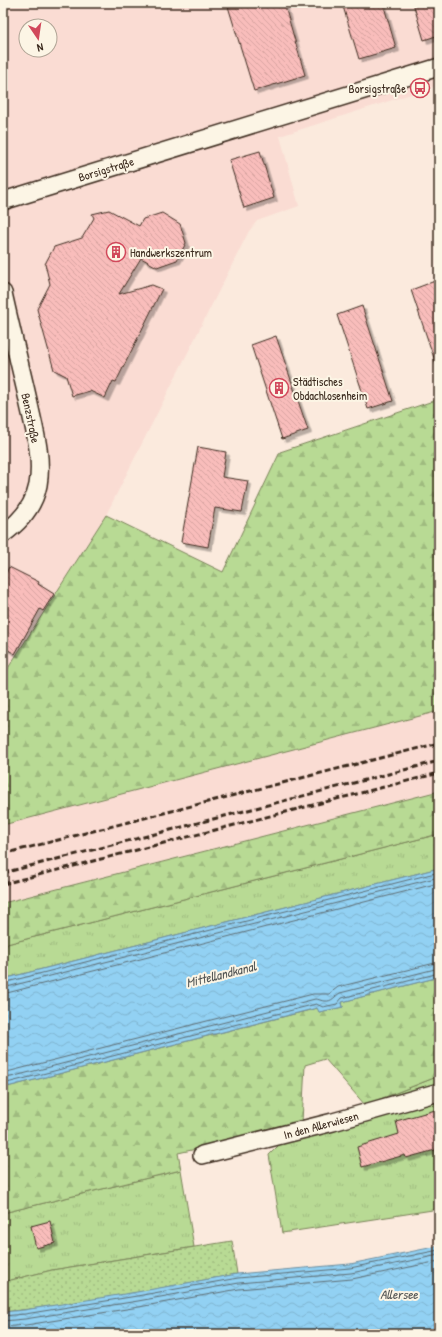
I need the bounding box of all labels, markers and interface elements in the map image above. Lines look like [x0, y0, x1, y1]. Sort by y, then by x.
north arrow [18, 18, 58, 58]
text: N [36, 40, 45, 55]
bus stop icon: Borsigstraße [409, 77, 431, 99]
place label: Borsigstraße [349, 80, 406, 97]
street label: Borsigstraße [76, 152, 136, 186]
building icon: Handwerkszentrum [105, 241, 127, 263]
place label: Handwerkszentrum [130, 244, 212, 261]
place label: Städtisches Obdachlosenheim [293, 373, 367, 404]
building icon: Städtisches Obdachlosenheim [268, 377, 290, 399]
street label: Benzstraße [17, 391, 45, 445]
water label: Mittellandkanal [184, 957, 258, 991]
street label: In den Allerwiesen [282, 1107, 360, 1143]
water label: Allersee [380, 1285, 419, 1303]

